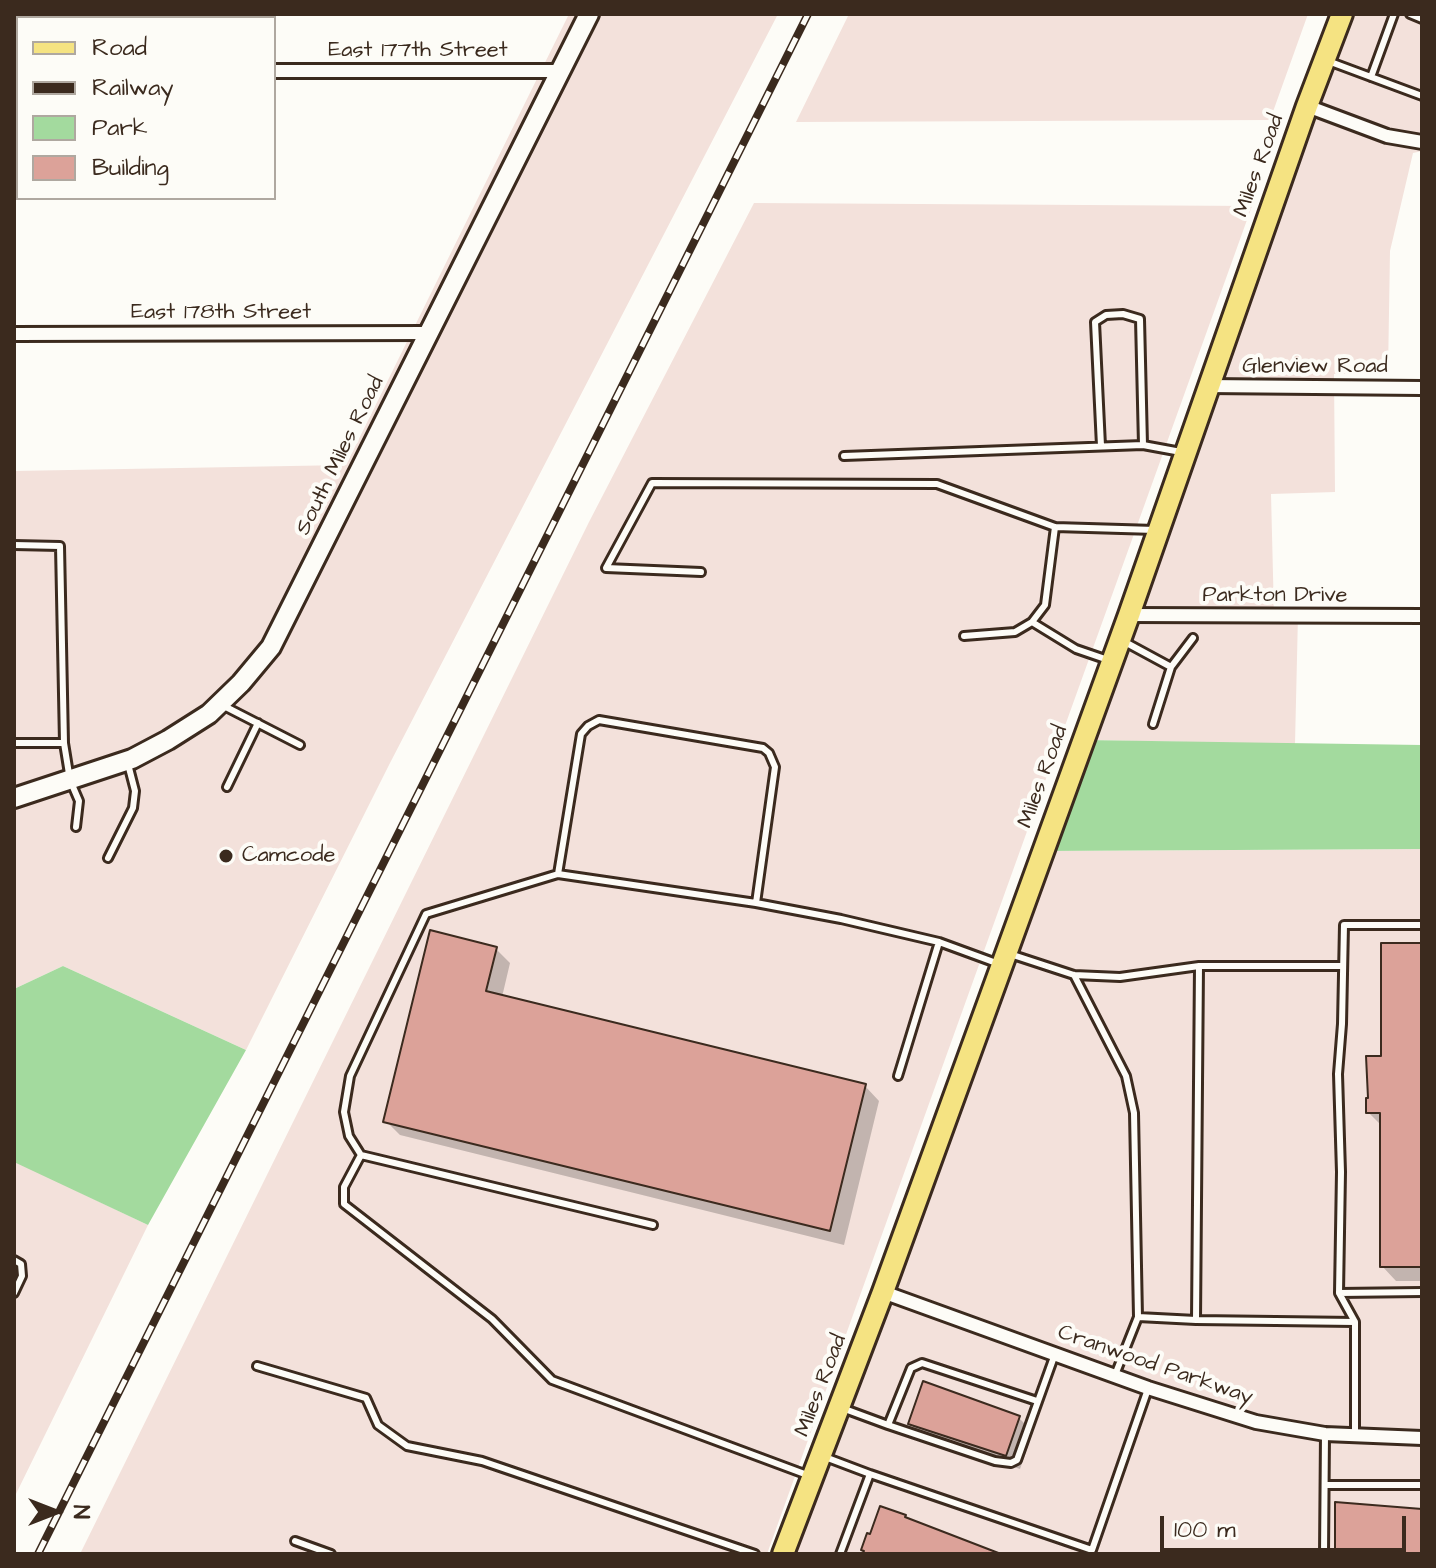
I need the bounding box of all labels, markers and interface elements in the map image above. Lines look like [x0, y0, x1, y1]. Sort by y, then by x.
legend [16, 16, 276, 200]
text: Road [92, 31, 147, 65]
street label: East 177th Street [328, 38, 508, 64]
text: Railway [92, 71, 174, 105]
text: Park [92, 111, 148, 145]
street label: Miles Road [1229, 111, 1291, 221]
text: Building [92, 151, 169, 185]
street label: East 178th Street [131, 300, 311, 326]
street label: Glenview Road [1242, 354, 1388, 380]
street label: South Miles Road [291, 372, 391, 540]
street label: Parkton Drive [1203, 583, 1347, 609]
street label: Miles Road [1013, 722, 1075, 832]
place label: Camcode [242, 843, 335, 869]
marker: Camcode [217, 847, 235, 865]
street label: Cranwood Parkway [1054, 1320, 1256, 1412]
street label: Miles Road [790, 1331, 854, 1441]
north arrow [16, 1472, 96, 1552]
scale bar [1164, 1500, 1410, 1550]
text: N [65, 1505, 96, 1519]
text: 100 m [1174, 1513, 1236, 1547]

